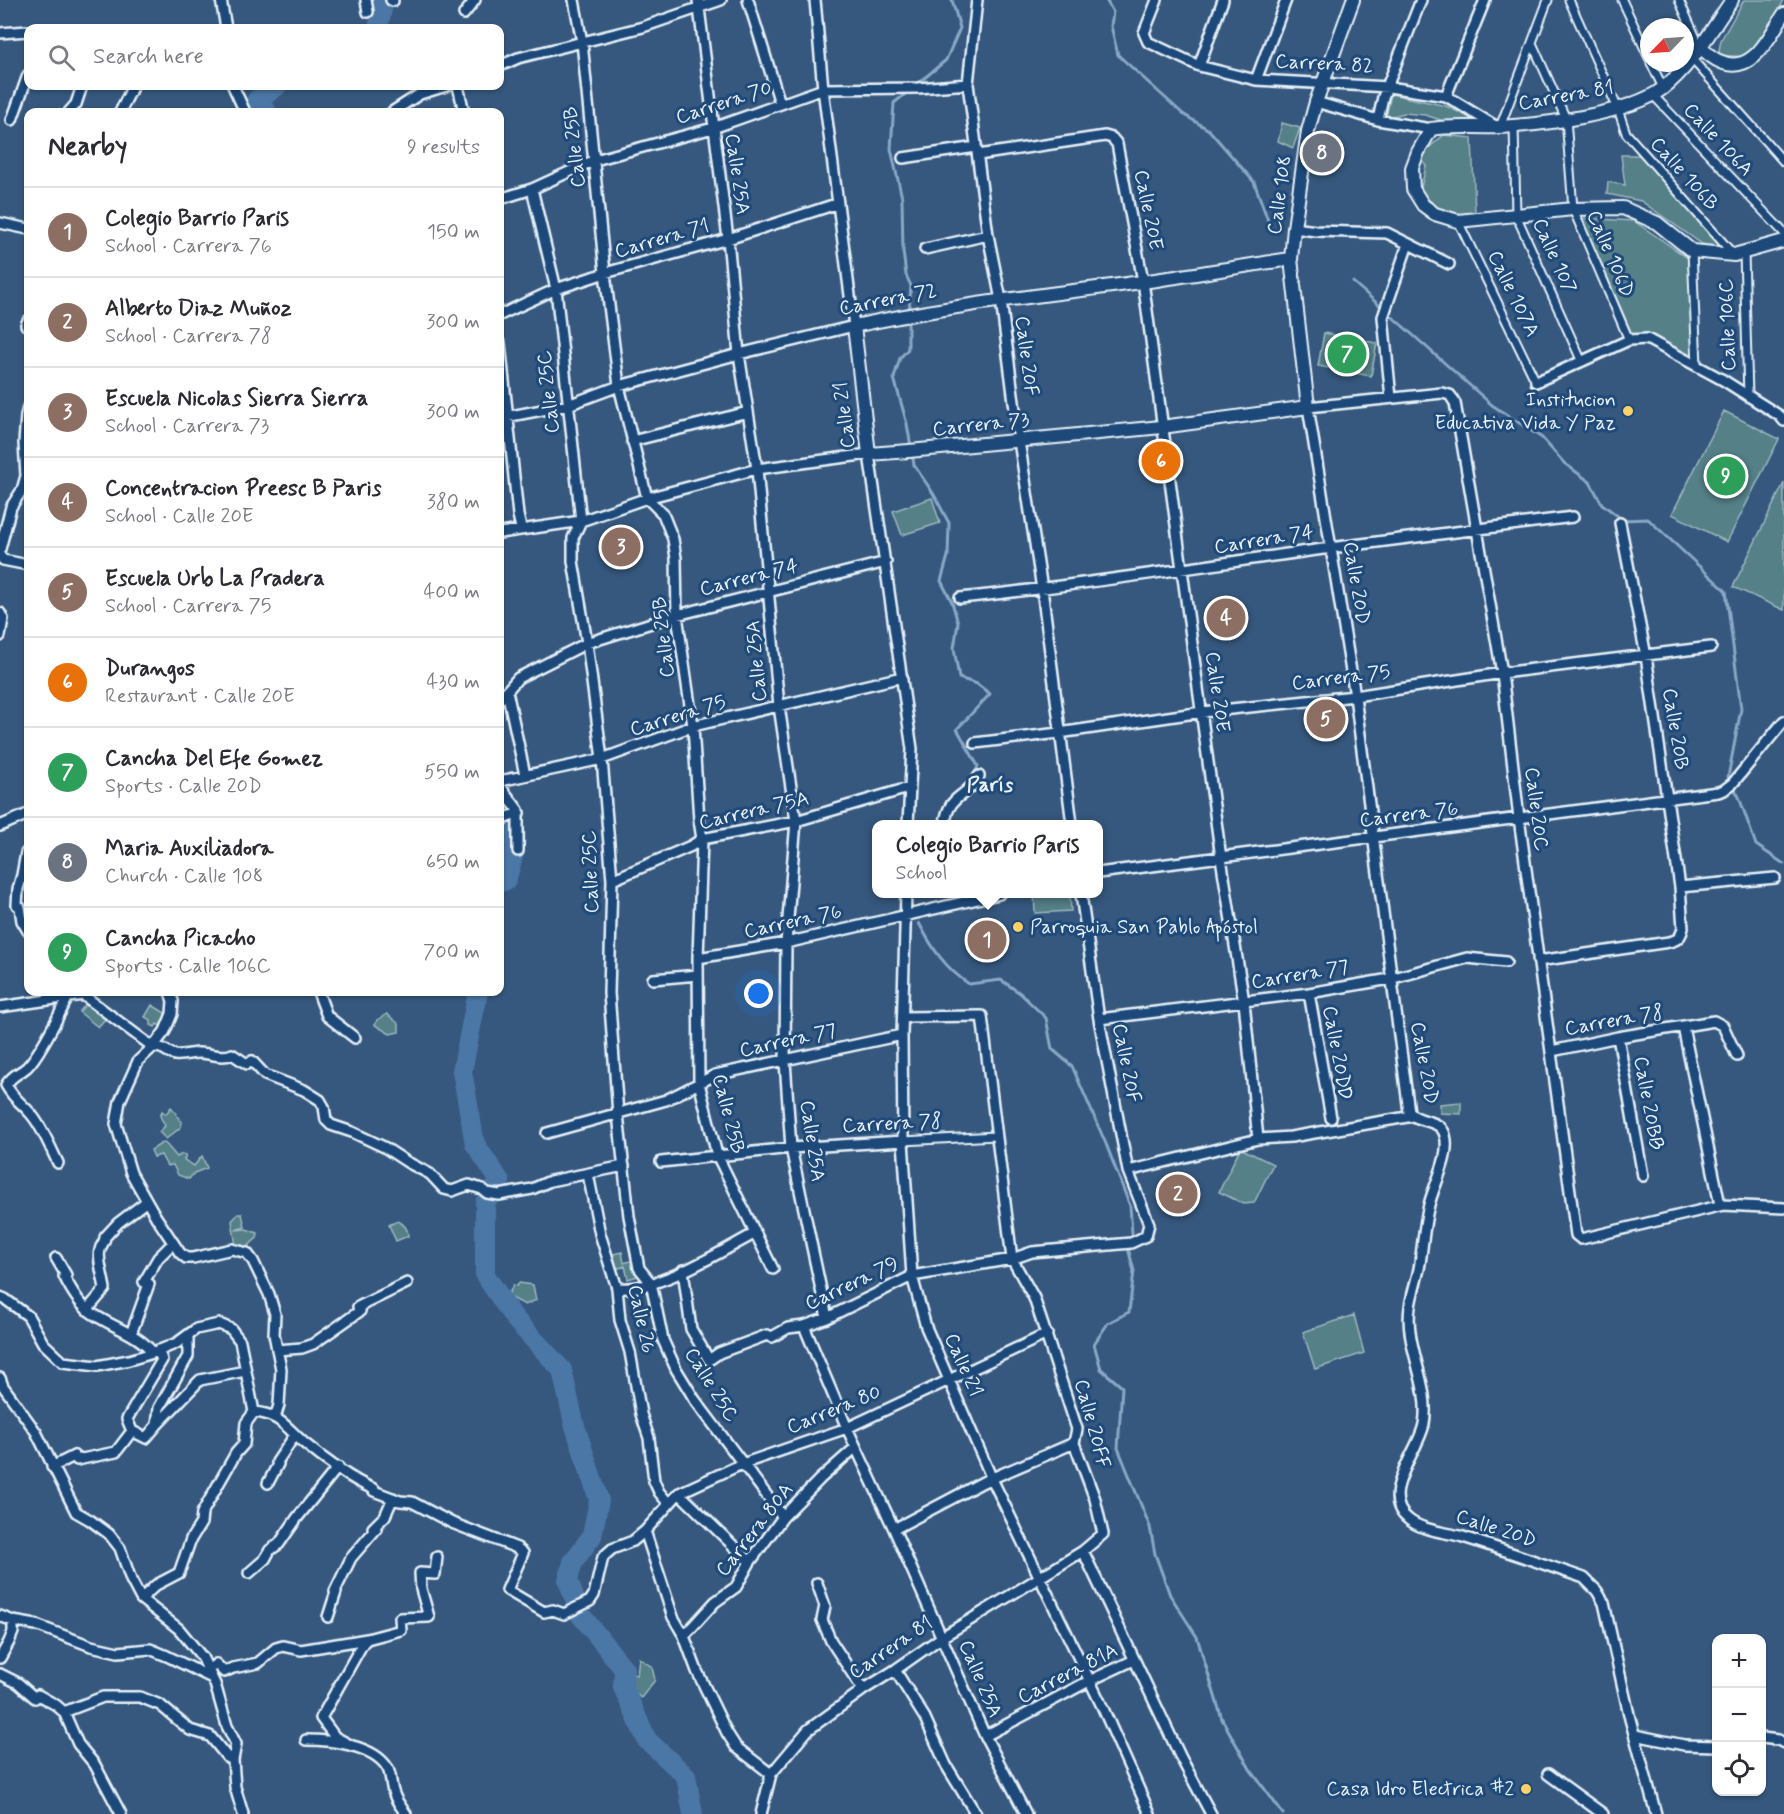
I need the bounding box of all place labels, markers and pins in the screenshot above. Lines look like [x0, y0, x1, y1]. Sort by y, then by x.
pin: 8 [1302, 130, 1342, 176]
pin: 7 [1328, 332, 1366, 376]
place label: Institucion Educativa Vida Y Paz [1435, 387, 1616, 437]
marker: Institucion Educativa Vida Y Paz [1621, 404, 1635, 418]
pin: 6 [1142, 438, 1180, 484]
pin: 9 [1706, 454, 1746, 498]
pin: 3 [602, 524, 640, 570]
pin: 4 [1206, 596, 1246, 640]
pin: 5 [1306, 696, 1346, 742]
place label: Parroquia San Pablo Apóstol [1030, 914, 1258, 942]
pin: 1 [968, 918, 1006, 962]
marker: Parroquia San Pablo Apóstol [1011, 920, 1025, 934]
pin: 2 [1158, 1172, 1198, 1216]
place label: Casa Idro Electrica #2 [1326, 1776, 1514, 1803]
marker: Casa Idro Electrica #2 [1519, 1782, 1533, 1796]

